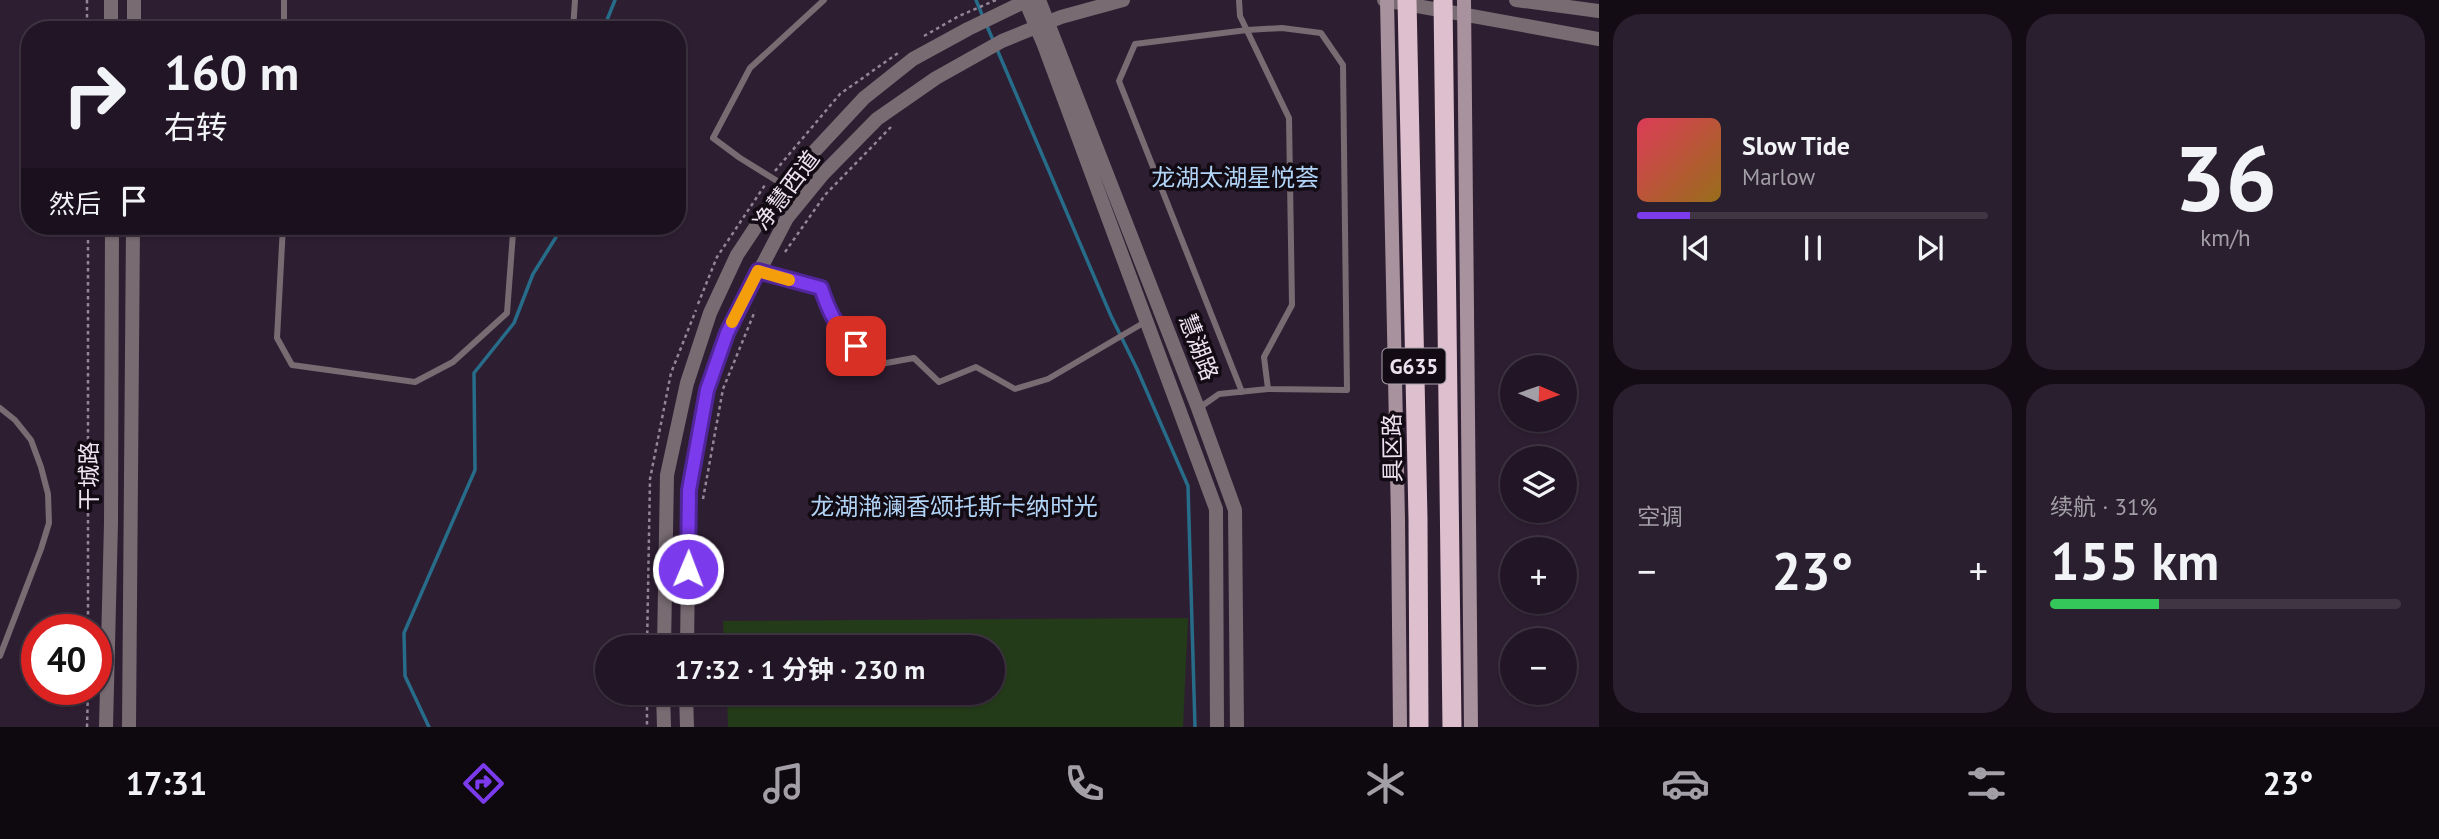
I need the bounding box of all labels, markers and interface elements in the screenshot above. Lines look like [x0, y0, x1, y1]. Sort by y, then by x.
text: 160 m [164, 40, 299, 104]
icon: right [49, 49, 140, 140]
text: 右转 [164, 106, 228, 148]
text: 36 [2174, 118, 2277, 236]
text: Slow Tide [1742, 129, 1850, 162]
street label: 净慧西道 [747, 145, 825, 235]
district label: 龙湖太湖星悦荟 [1151, 162, 1319, 193]
text: Marlow [1742, 162, 1815, 191]
icon: arrive [115, 182, 153, 220]
text: 然后 [49, 187, 101, 220]
text: km/h [2200, 223, 2251, 252]
icon: previous [1677, 229, 1715, 267]
icon: pause [1794, 229, 1832, 267]
icon: next [1911, 229, 1949, 267]
street label: 慧湖路 [1173, 310, 1225, 384]
pin [826, 316, 886, 376]
icon: arrive [837, 327, 875, 365]
road number: G635 [1382, 348, 1446, 384]
north arrow [1500, 355, 1577, 432]
map controls [1500, 355, 1577, 705]
street label: 具区路 [1377, 413, 1407, 483]
street label: 干城路 [74, 442, 103, 511]
button: layers [1500, 446, 1577, 523]
district label: 龙湖滟澜香颂托斯卡纳时光 [810, 491, 1098, 522]
text: 续航 · 31% [2050, 492, 2157, 521]
text: 空调 [1637, 502, 1683, 531]
text: 155 km [2050, 527, 2219, 594]
position arrow [651, 532, 725, 606]
button: + [1500, 537, 1577, 614]
text: 23° [1772, 537, 1853, 604]
text: − [1637, 546, 1656, 595]
text: + [1969, 546, 1988, 595]
speed limit sign: 40 [21, 614, 112, 705]
button: − [1500, 628, 1577, 705]
text: 17:32 · 1 分钟 · 230 m [675, 653, 925, 686]
icon: directions [459, 759, 508, 808]
icon: music [759, 759, 808, 808]
icon: phone [1060, 759, 1109, 808]
icon: climate [1361, 759, 1410, 808]
icon: car [1661, 759, 1710, 808]
icon: filters [1962, 759, 2011, 808]
text: 17:31 [126, 762, 207, 804]
text: 23° [2263, 762, 2313, 804]

